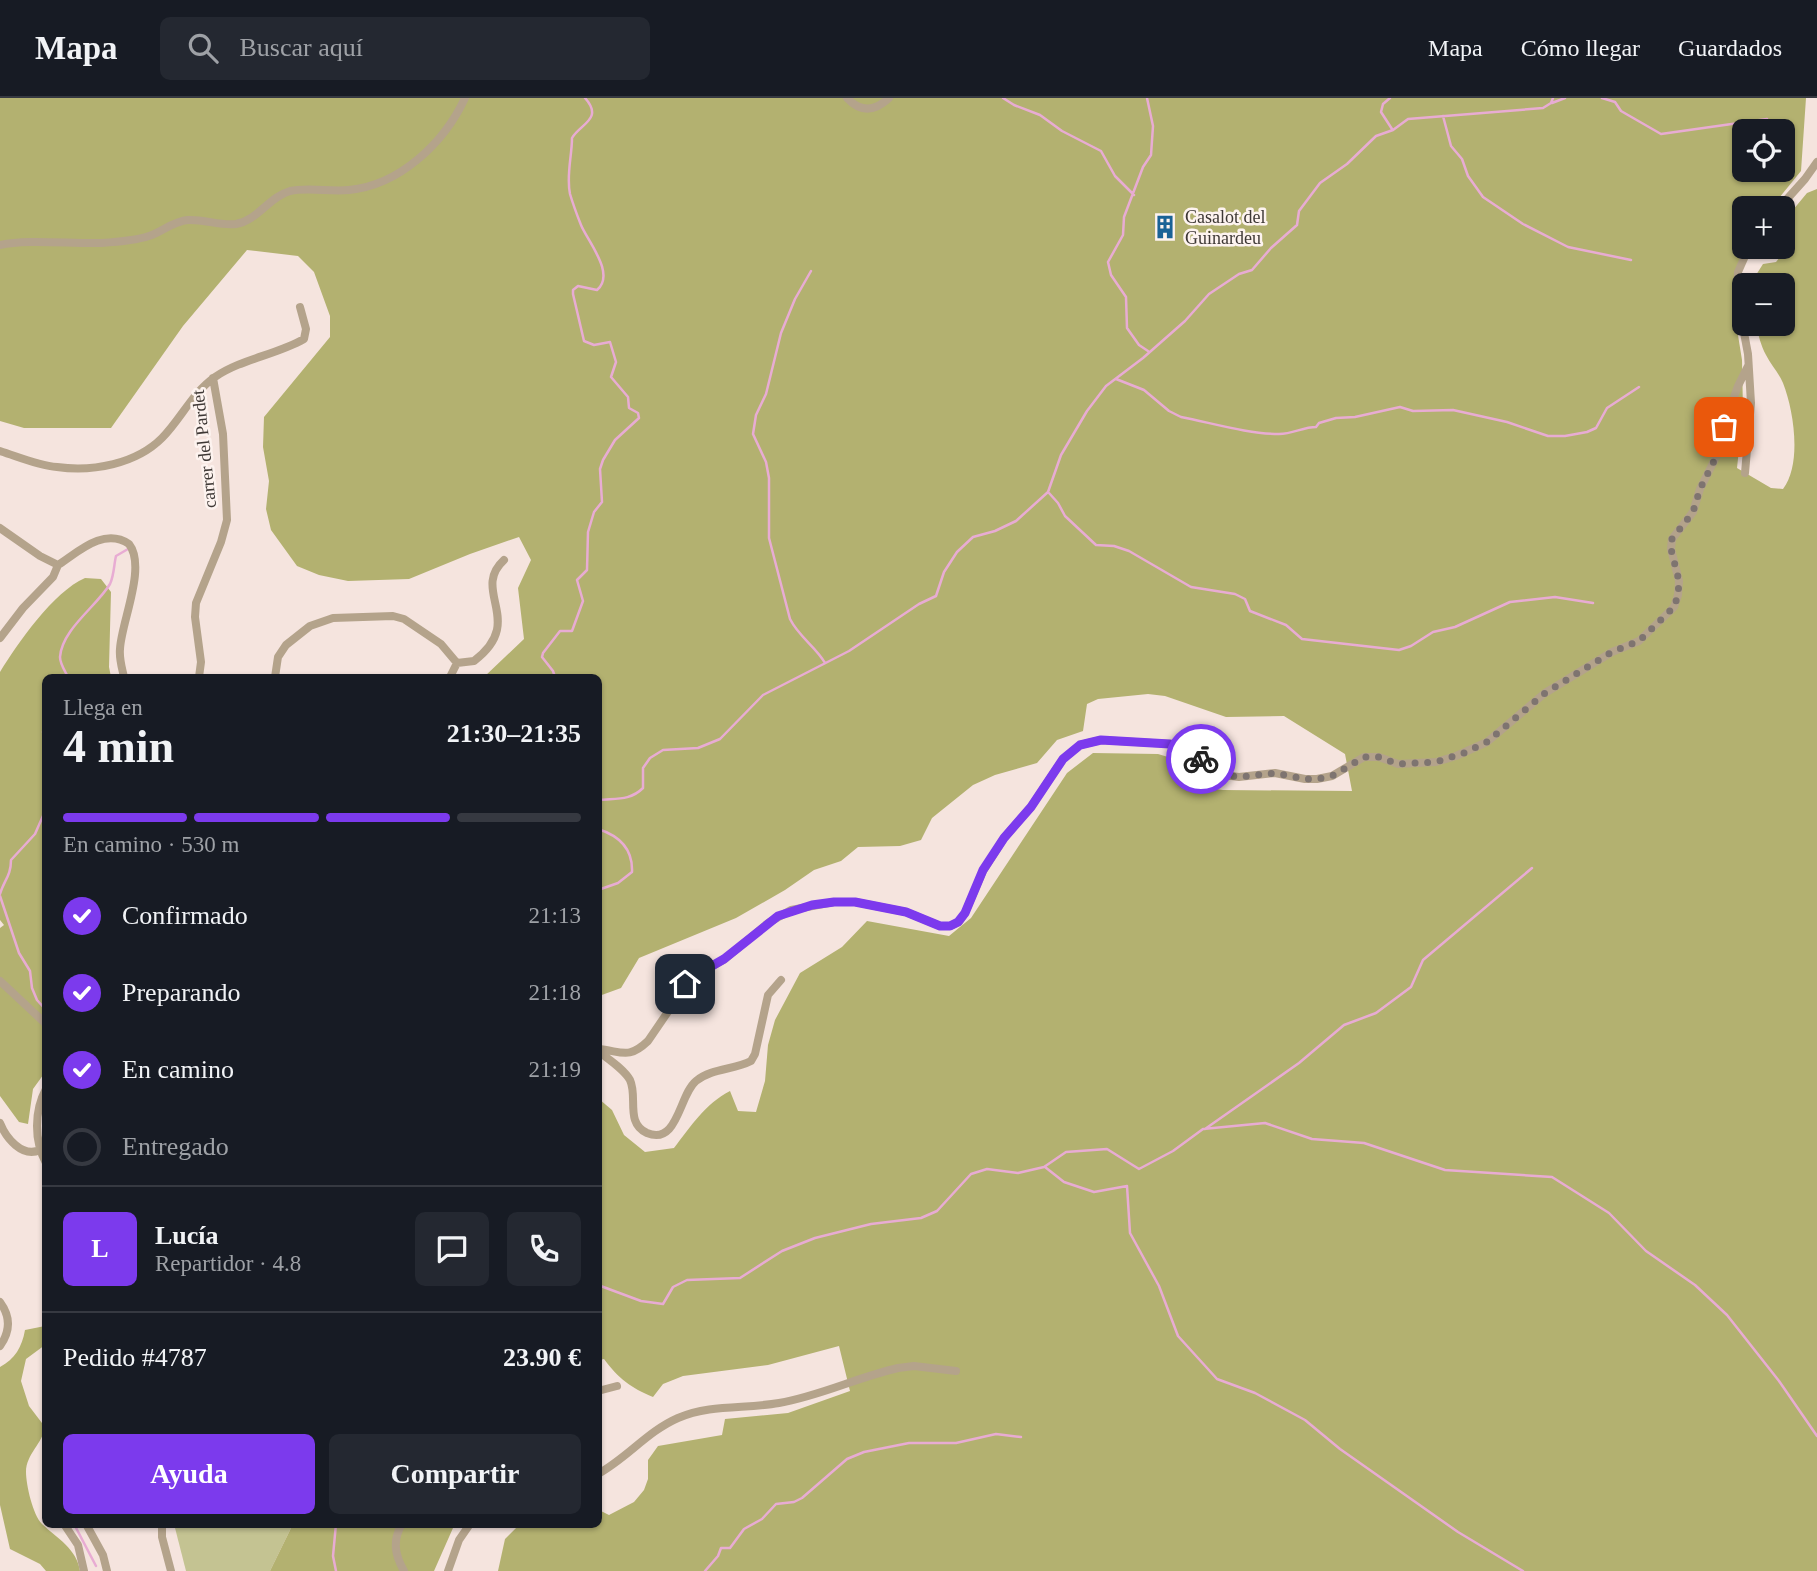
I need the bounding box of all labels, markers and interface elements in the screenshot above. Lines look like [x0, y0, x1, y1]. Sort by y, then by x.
search box [160, 17, 650, 80]
icon: search [184, 29, 222, 67]
text: Mapa [35, 30, 118, 66]
text: Buscar aquí [240, 33, 363, 62]
text: Mapa [1428, 35, 1483, 61]
text: Cómo llegar [1521, 35, 1640, 61]
text: Guardados [1678, 35, 1782, 61]
map controls [1732, 119, 1795, 336]
button: locate [1732, 119, 1795, 182]
button: + [1732, 196, 1795, 259]
place label: Casalot del Guinardeu [1185, 207, 1265, 248]
building icon: Casalot del Guinardeu [1151, 213, 1179, 241]
button: − [1732, 273, 1795, 336]
street label: carrer del Pardet [188, 389, 220, 509]
pin [1694, 397, 1754, 457]
icon: bag [1705, 408, 1743, 446]
text: Llega en [63, 695, 143, 720]
text: 21:30–21:35 [447, 719, 581, 748]
text: 4 min [63, 721, 174, 772]
courier [1166, 724, 1236, 794]
icon: bike [1182, 740, 1220, 778]
text: En camino · 530 m [63, 832, 239, 857]
icon: check [63, 897, 101, 935]
text: Confirmado [122, 901, 248, 930]
text: 21:13 [529, 903, 581, 928]
pin [655, 954, 715, 1014]
icon: home [666, 965, 704, 1003]
icon: check [63, 974, 101, 1012]
text: Preparando [122, 978, 240, 1007]
text: 21:18 [529, 980, 581, 1005]
icon: check [63, 1051, 101, 1089]
text: En camino [122, 1055, 234, 1084]
text: 21:19 [529, 1057, 581, 1082]
text: Entregado [122, 1132, 229, 1161]
button: chat [415, 1212, 489, 1286]
button: phone [507, 1212, 581, 1286]
text: Lucía [155, 1221, 219, 1250]
text: L [91, 1234, 109, 1263]
text: Repartidor · 4.8 [155, 1251, 301, 1276]
text: Pedido #4787 [63, 1343, 207, 1372]
text: 23.90 € [503, 1343, 581, 1372]
button: Ayuda [63, 1434, 315, 1514]
button: Compartir [329, 1434, 581, 1514]

